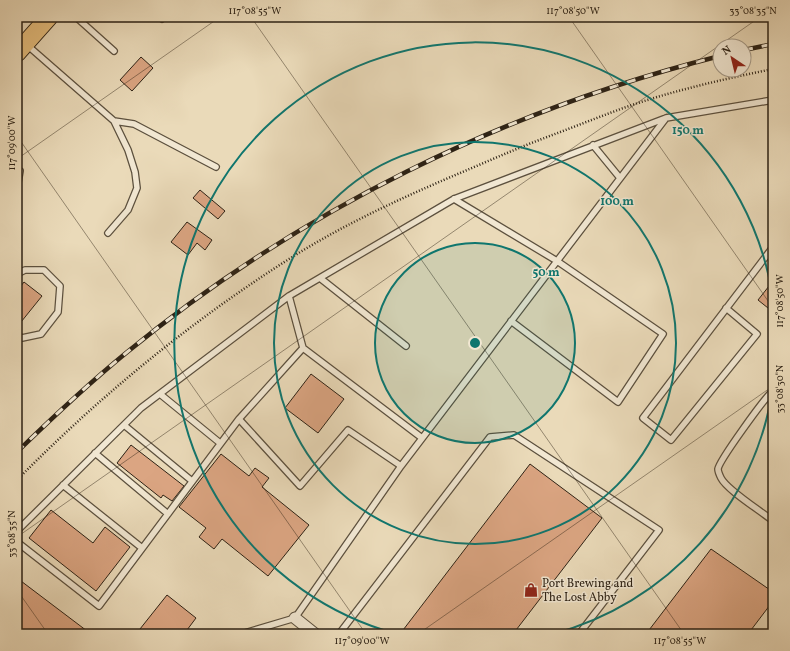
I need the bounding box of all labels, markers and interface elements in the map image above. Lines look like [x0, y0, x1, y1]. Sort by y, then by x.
text: 117°08'55"W [229, 4, 281, 18]
text: 117°08'50"W [546, 4, 600, 18]
text: 33°08'35"N [729, 4, 777, 18]
north arrow [712, 38, 752, 78]
text: N [720, 43, 735, 59]
text: 117°09'00"W [5, 115, 19, 171]
text: 150 m [672, 123, 704, 139]
text: 100 m [600, 194, 634, 210]
text: 50 m [532, 265, 560, 281]
text: 117°08'50"W [773, 274, 787, 328]
centre of rings [468, 336, 482, 350]
text: 33°08'30"N [773, 364, 787, 413]
text: 33°08'35"N [5, 510, 19, 558]
place label: Port Brewing and The Lost Abby [542, 576, 634, 606]
shop icon: Port Brewing and The Lost Abby [523, 582, 539, 598]
text: 117°09'00"W [334, 634, 390, 648]
text: 117°08'55"W [654, 634, 706, 648]

